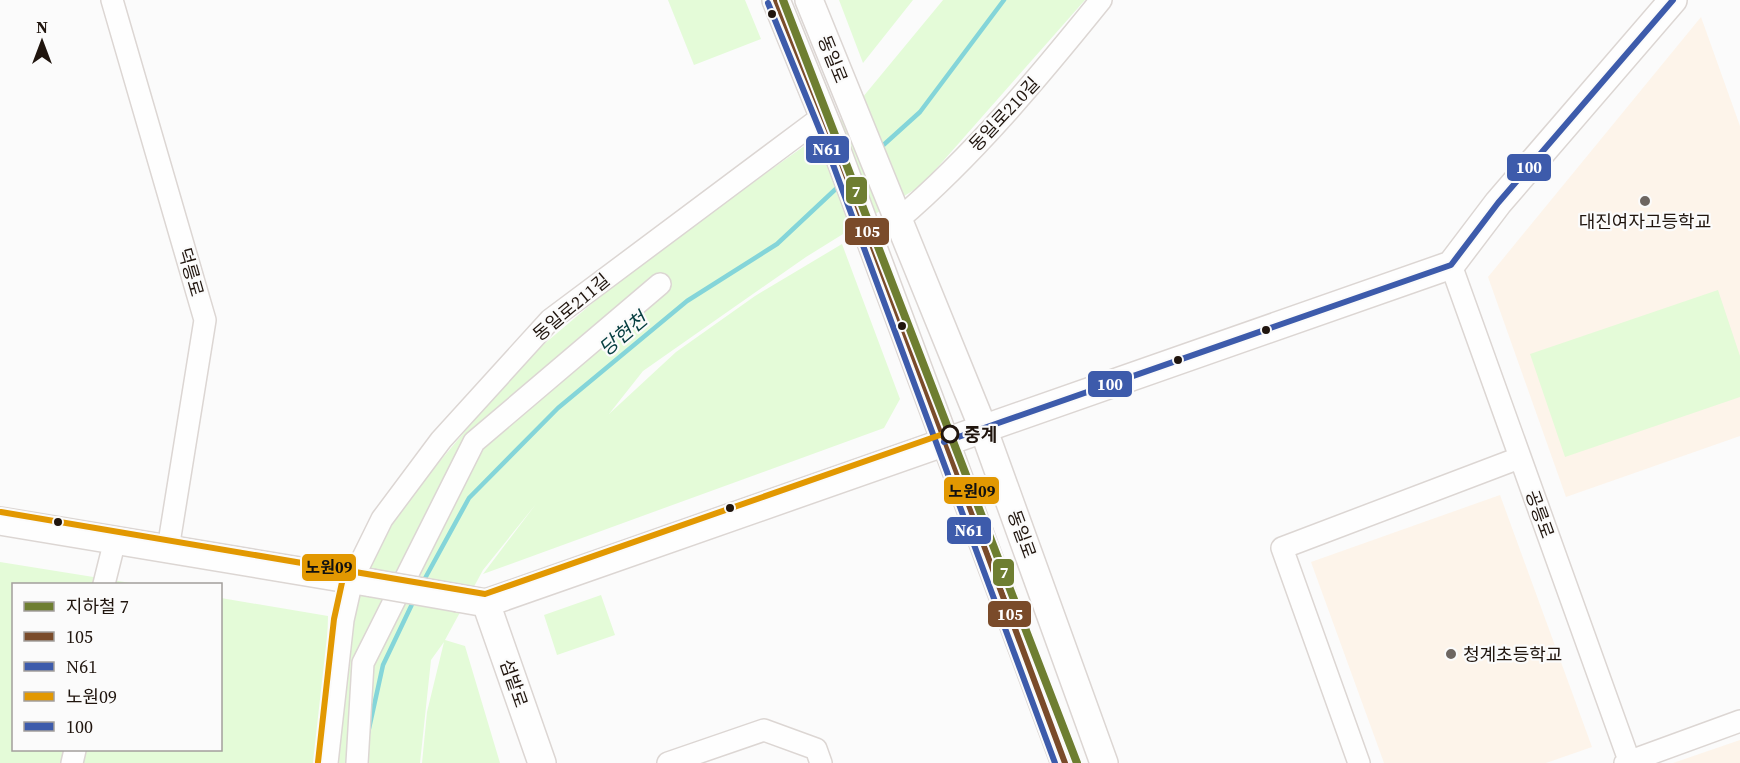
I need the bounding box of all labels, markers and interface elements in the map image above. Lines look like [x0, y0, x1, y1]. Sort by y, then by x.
unlabelled marker [766, 8, 778, 20]
north arrow [12, 12, 72, 72]
text: N [36, 16, 48, 38]
street label: 동일로 [812, 31, 854, 87]
street label: 동일로210길 [963, 71, 1045, 157]
line badge: N61 [805, 135, 850, 164]
text: N61 [813, 138, 842, 160]
line badge: 100 [1506, 153, 1552, 182]
text: 100 [1516, 156, 1542, 178]
line badge: 7 [845, 176, 868, 205]
text: 7 [852, 180, 861, 202]
marker: 대진여자고등학교 [1638, 194, 1652, 208]
place label: 대진여자고등학교 [1579, 209, 1711, 234]
line badge: 105 [844, 217, 890, 246]
text: 105 [854, 220, 880, 242]
street label: 덕릉로 [172, 245, 210, 299]
street label: 동일로211길 [527, 267, 615, 347]
water label: 당현천 [593, 304, 655, 362]
unlabelled marker [896, 320, 908, 332]
unlabelled marker [1260, 324, 1272, 336]
unlabelled marker [1172, 354, 1184, 366]
line badge: 100 [1087, 370, 1133, 398]
text: 100 [1097, 373, 1123, 395]
place label: 중계 [964, 422, 997, 447]
marker: 중계 [941, 425, 959, 443]
line badge: 노원09 [943, 476, 1000, 505]
text: 노원09 [949, 480, 996, 502]
street label: 공릉로 [1520, 486, 1560, 542]
unlabelled marker [724, 502, 736, 514]
street label: 동일로 [1002, 506, 1042, 562]
unlabelled marker [52, 516, 64, 528]
line badge: N61 [946, 516, 992, 545]
text: N61 [955, 519, 984, 541]
line badge: 노원09 [301, 553, 357, 582]
text: 노원09 [306, 556, 353, 578]
line badge: 7 [992, 558, 1015, 587]
text: 7 [1000, 561, 1009, 583]
legend [12, 583, 222, 751]
text: 지하철 7 [66, 594, 129, 619]
line badge: 105 [987, 600, 1032, 628]
text: 105 [997, 603, 1023, 625]
text: 105 [66, 624, 93, 649]
place label: 청계초등학교 [1463, 642, 1562, 667]
marker: 청계초등학교 [1444, 647, 1458, 661]
text: N61 [66, 654, 97, 679]
street label: 섬밭로 [494, 655, 534, 711]
text: 노원09 [66, 684, 117, 709]
text: 100 [66, 714, 93, 739]

